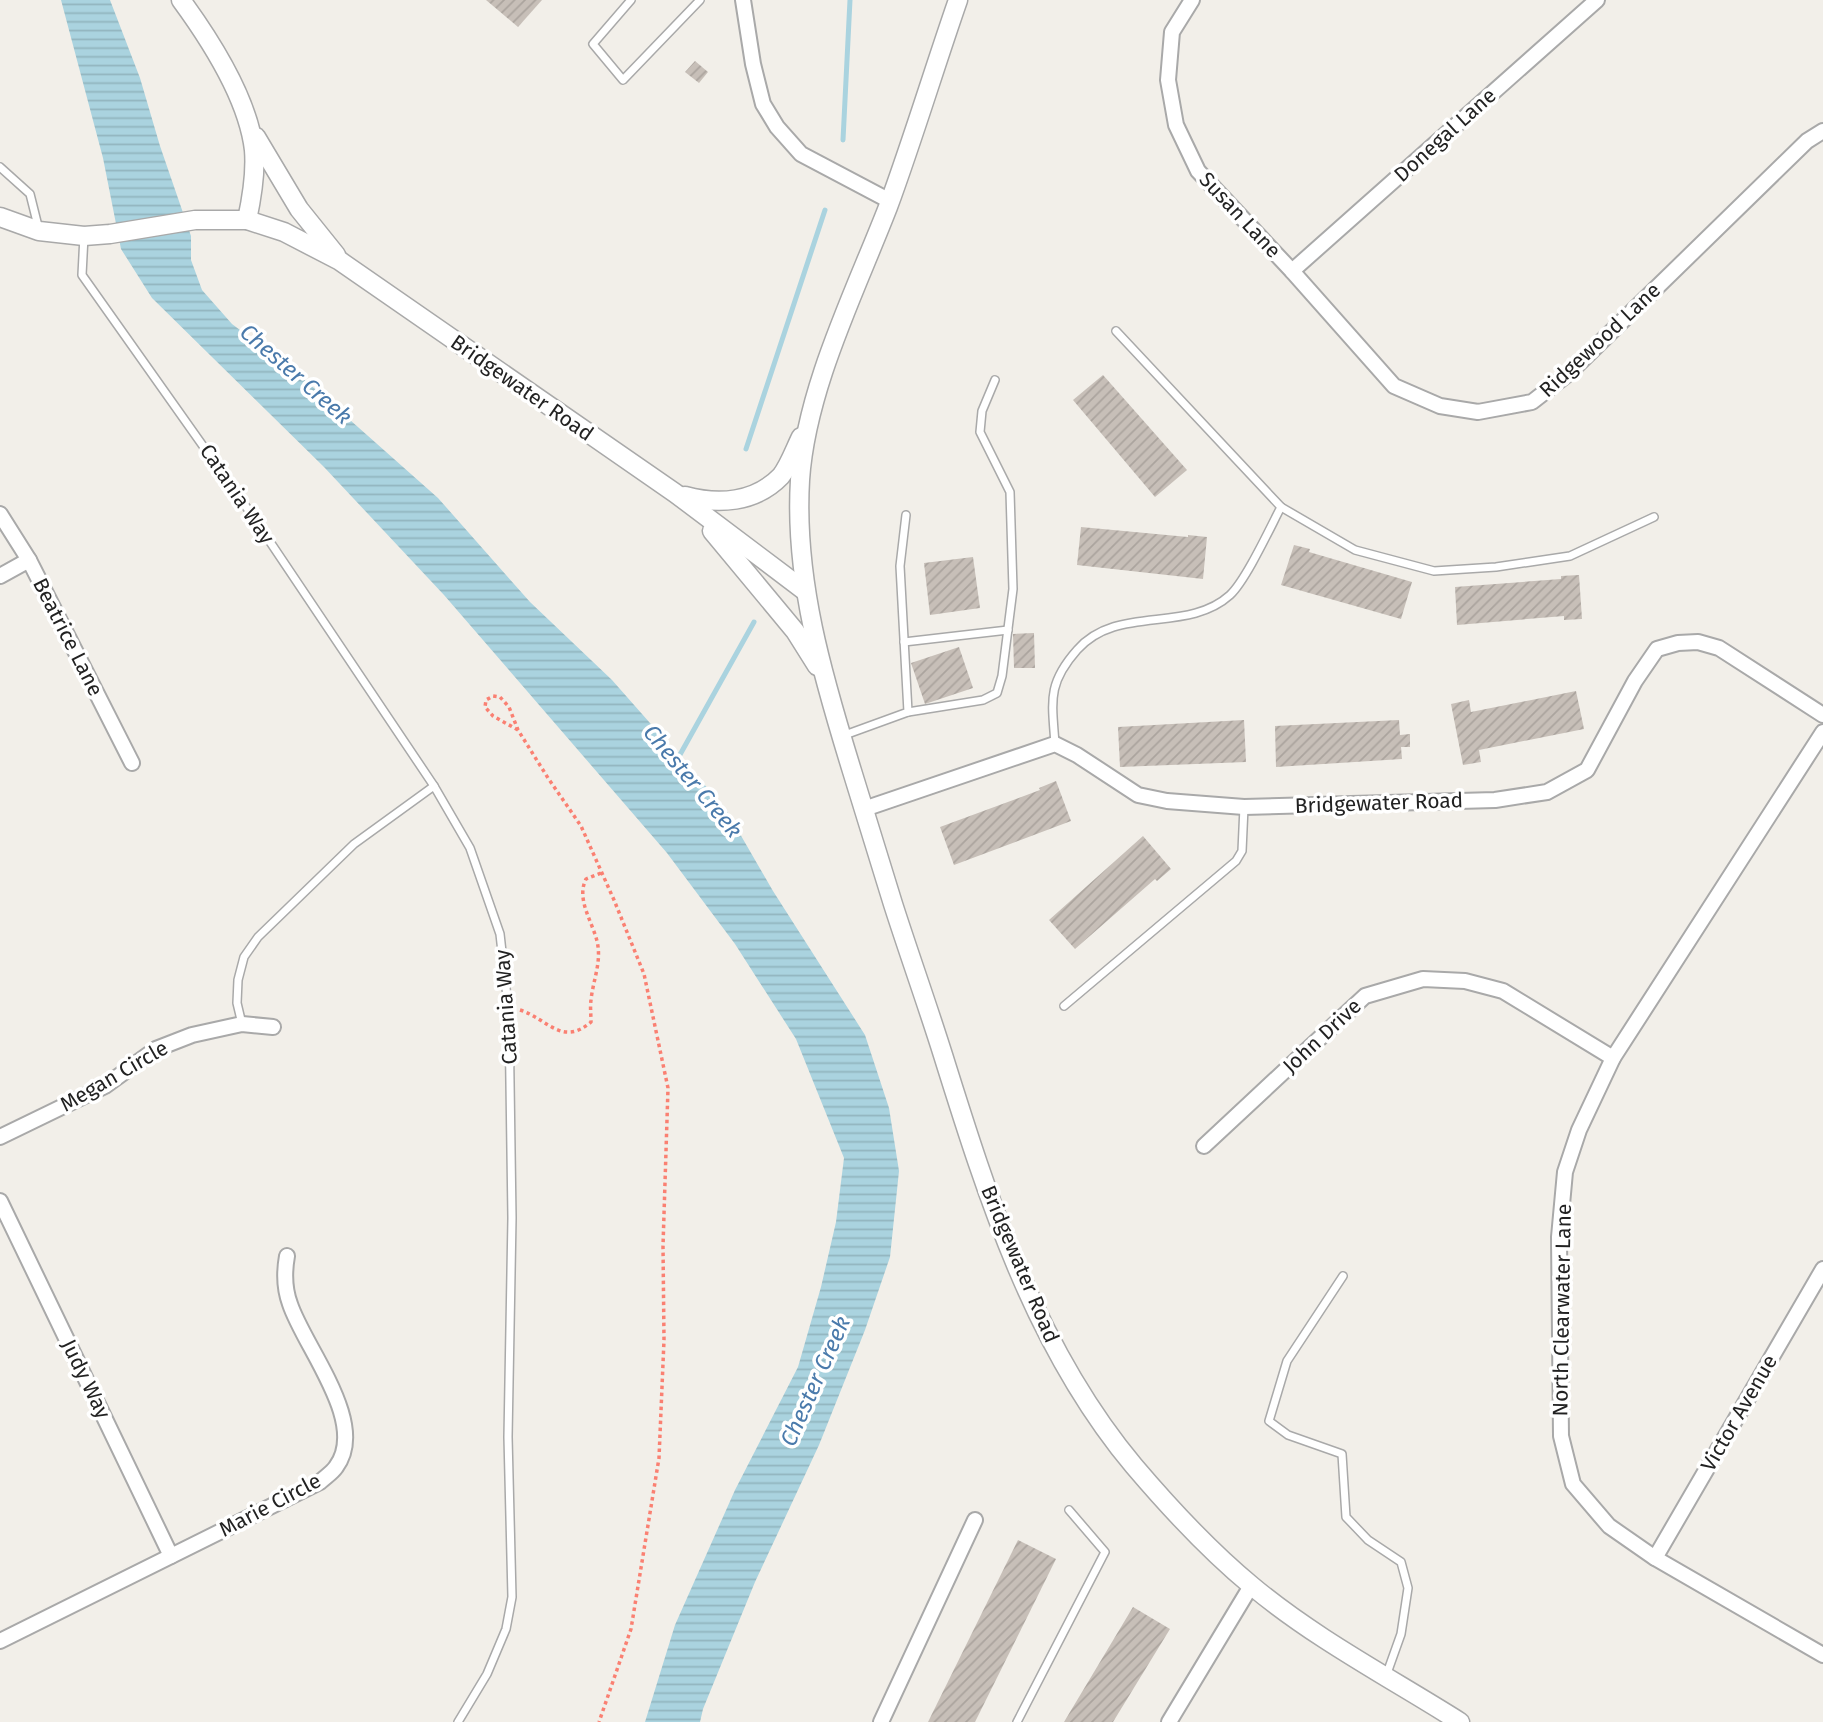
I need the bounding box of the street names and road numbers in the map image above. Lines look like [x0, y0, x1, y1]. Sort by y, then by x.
street label: Donegal Lane [1389, 82, 1501, 188]
street label: Susan Lane [1194, 167, 1286, 263]
street label: Ridgewood Lane [1534, 277, 1666, 403]
street label: Bridgewater Road [446, 329, 598, 447]
street label: Catania Way [194, 439, 280, 550]
street label: Beatrice Lane [27, 574, 109, 700]
street label: Bridgewater Road [1294, 787, 1464, 819]
street label: Catania Way [489, 948, 523, 1065]
street label: John Drive [1277, 993, 1367, 1079]
street label: Megan Circle [55, 1035, 173, 1117]
street label: Bridgewater Road [975, 1181, 1065, 1347]
street label: North Clearwater Lane [1547, 1204, 1577, 1416]
street label: Judy Way [56, 1335, 117, 1424]
street label: Victor Avenue [1695, 1350, 1783, 1476]
street label: Marie Circle [215, 1467, 325, 1543]

